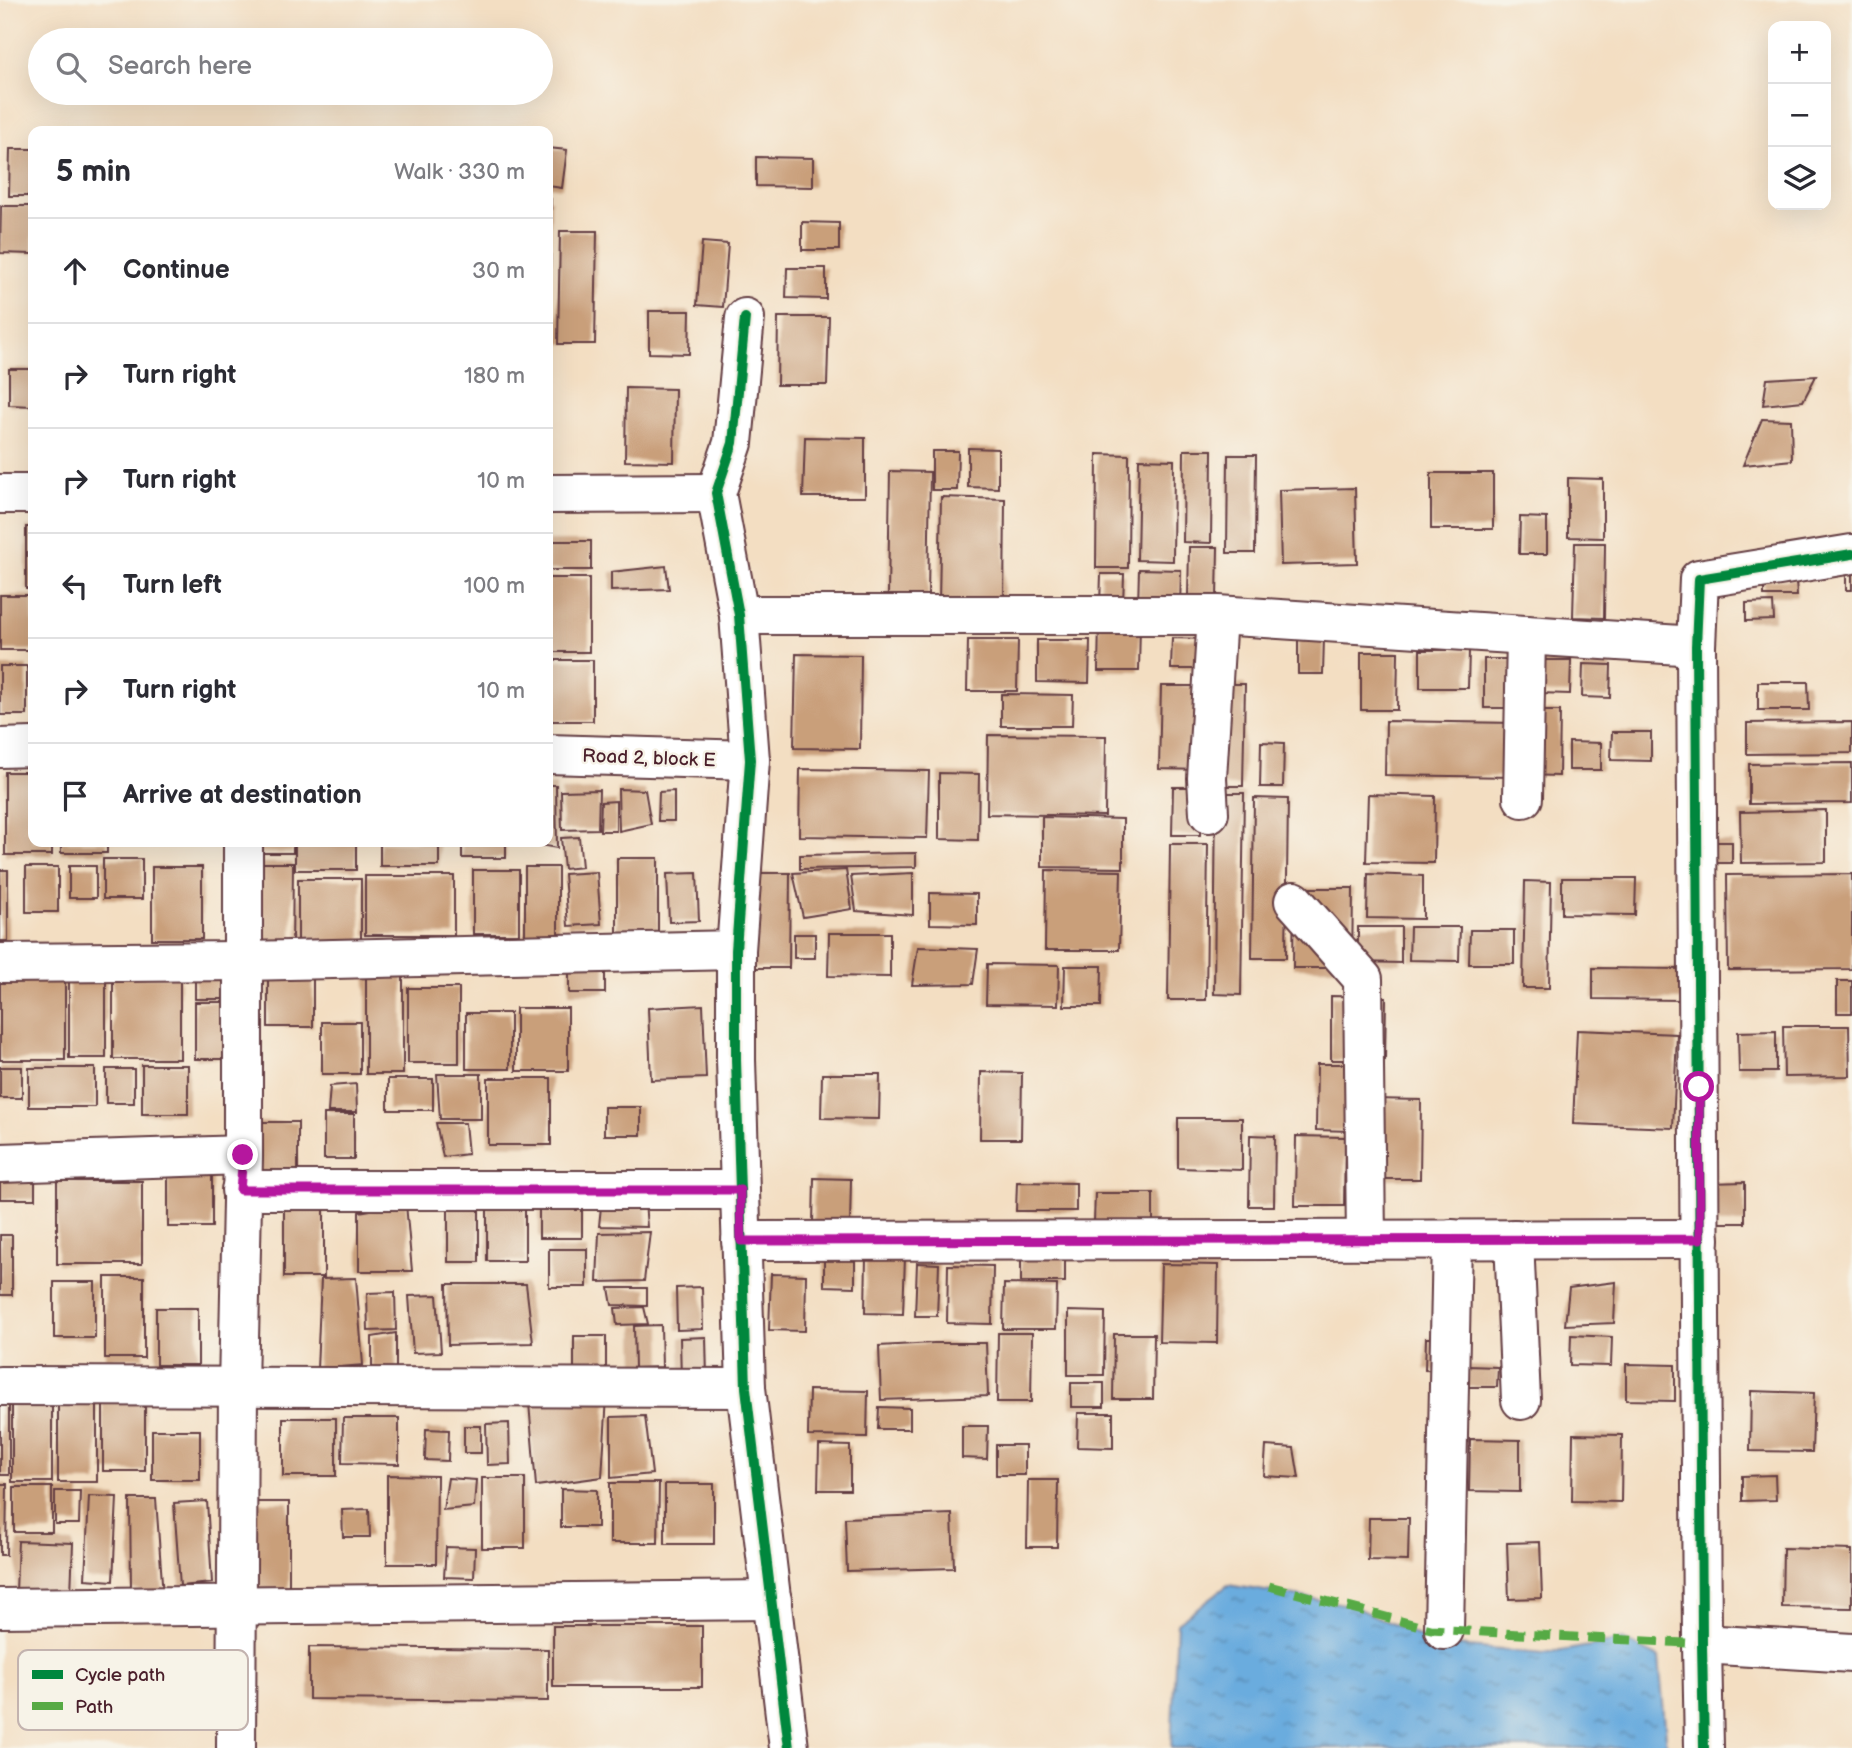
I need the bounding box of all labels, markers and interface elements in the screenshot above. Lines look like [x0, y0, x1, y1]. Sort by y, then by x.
map controls [1768, 21, 1831, 210]
button: + [1768, 21, 1831, 84]
search box [28, 28, 553, 105]
icon: search [52, 48, 90, 86]
text: Search here [108, 51, 252, 82]
button: − [1768, 84, 1831, 147]
button: layers [1768, 147, 1831, 210]
text: 5 min [56, 154, 131, 190]
text: Walk · 330 m [394, 158, 525, 186]
icon: ahead [56, 252, 94, 290]
text: Continue [123, 255, 230, 286]
text: 30 m [472, 257, 525, 285]
icon: right [56, 357, 94, 395]
text: Turn right [123, 360, 236, 391]
text: 180 m [464, 362, 525, 390]
icon: right [56, 462, 94, 500]
text: Turn right [123, 465, 236, 496]
text: 10 m [477, 467, 525, 495]
icon: left [56, 567, 94, 605]
text: Turn left [123, 570, 222, 601]
text: 100 m [464, 572, 525, 600]
icon: right [56, 672, 94, 710]
text: Turn right [123, 675, 236, 706]
text: 10 m [477, 677, 525, 705]
street label: Road 2, block E [582, 745, 716, 772]
icon: arrive [56, 777, 94, 815]
text: Arrive at destination [123, 780, 362, 811]
route start [1683, 1071, 1714, 1102]
route end [227, 1139, 258, 1170]
legend [18, 1650, 248, 1730]
text: Cycle path [75, 1664, 165, 1687]
text: Path [75, 1696, 113, 1719]

